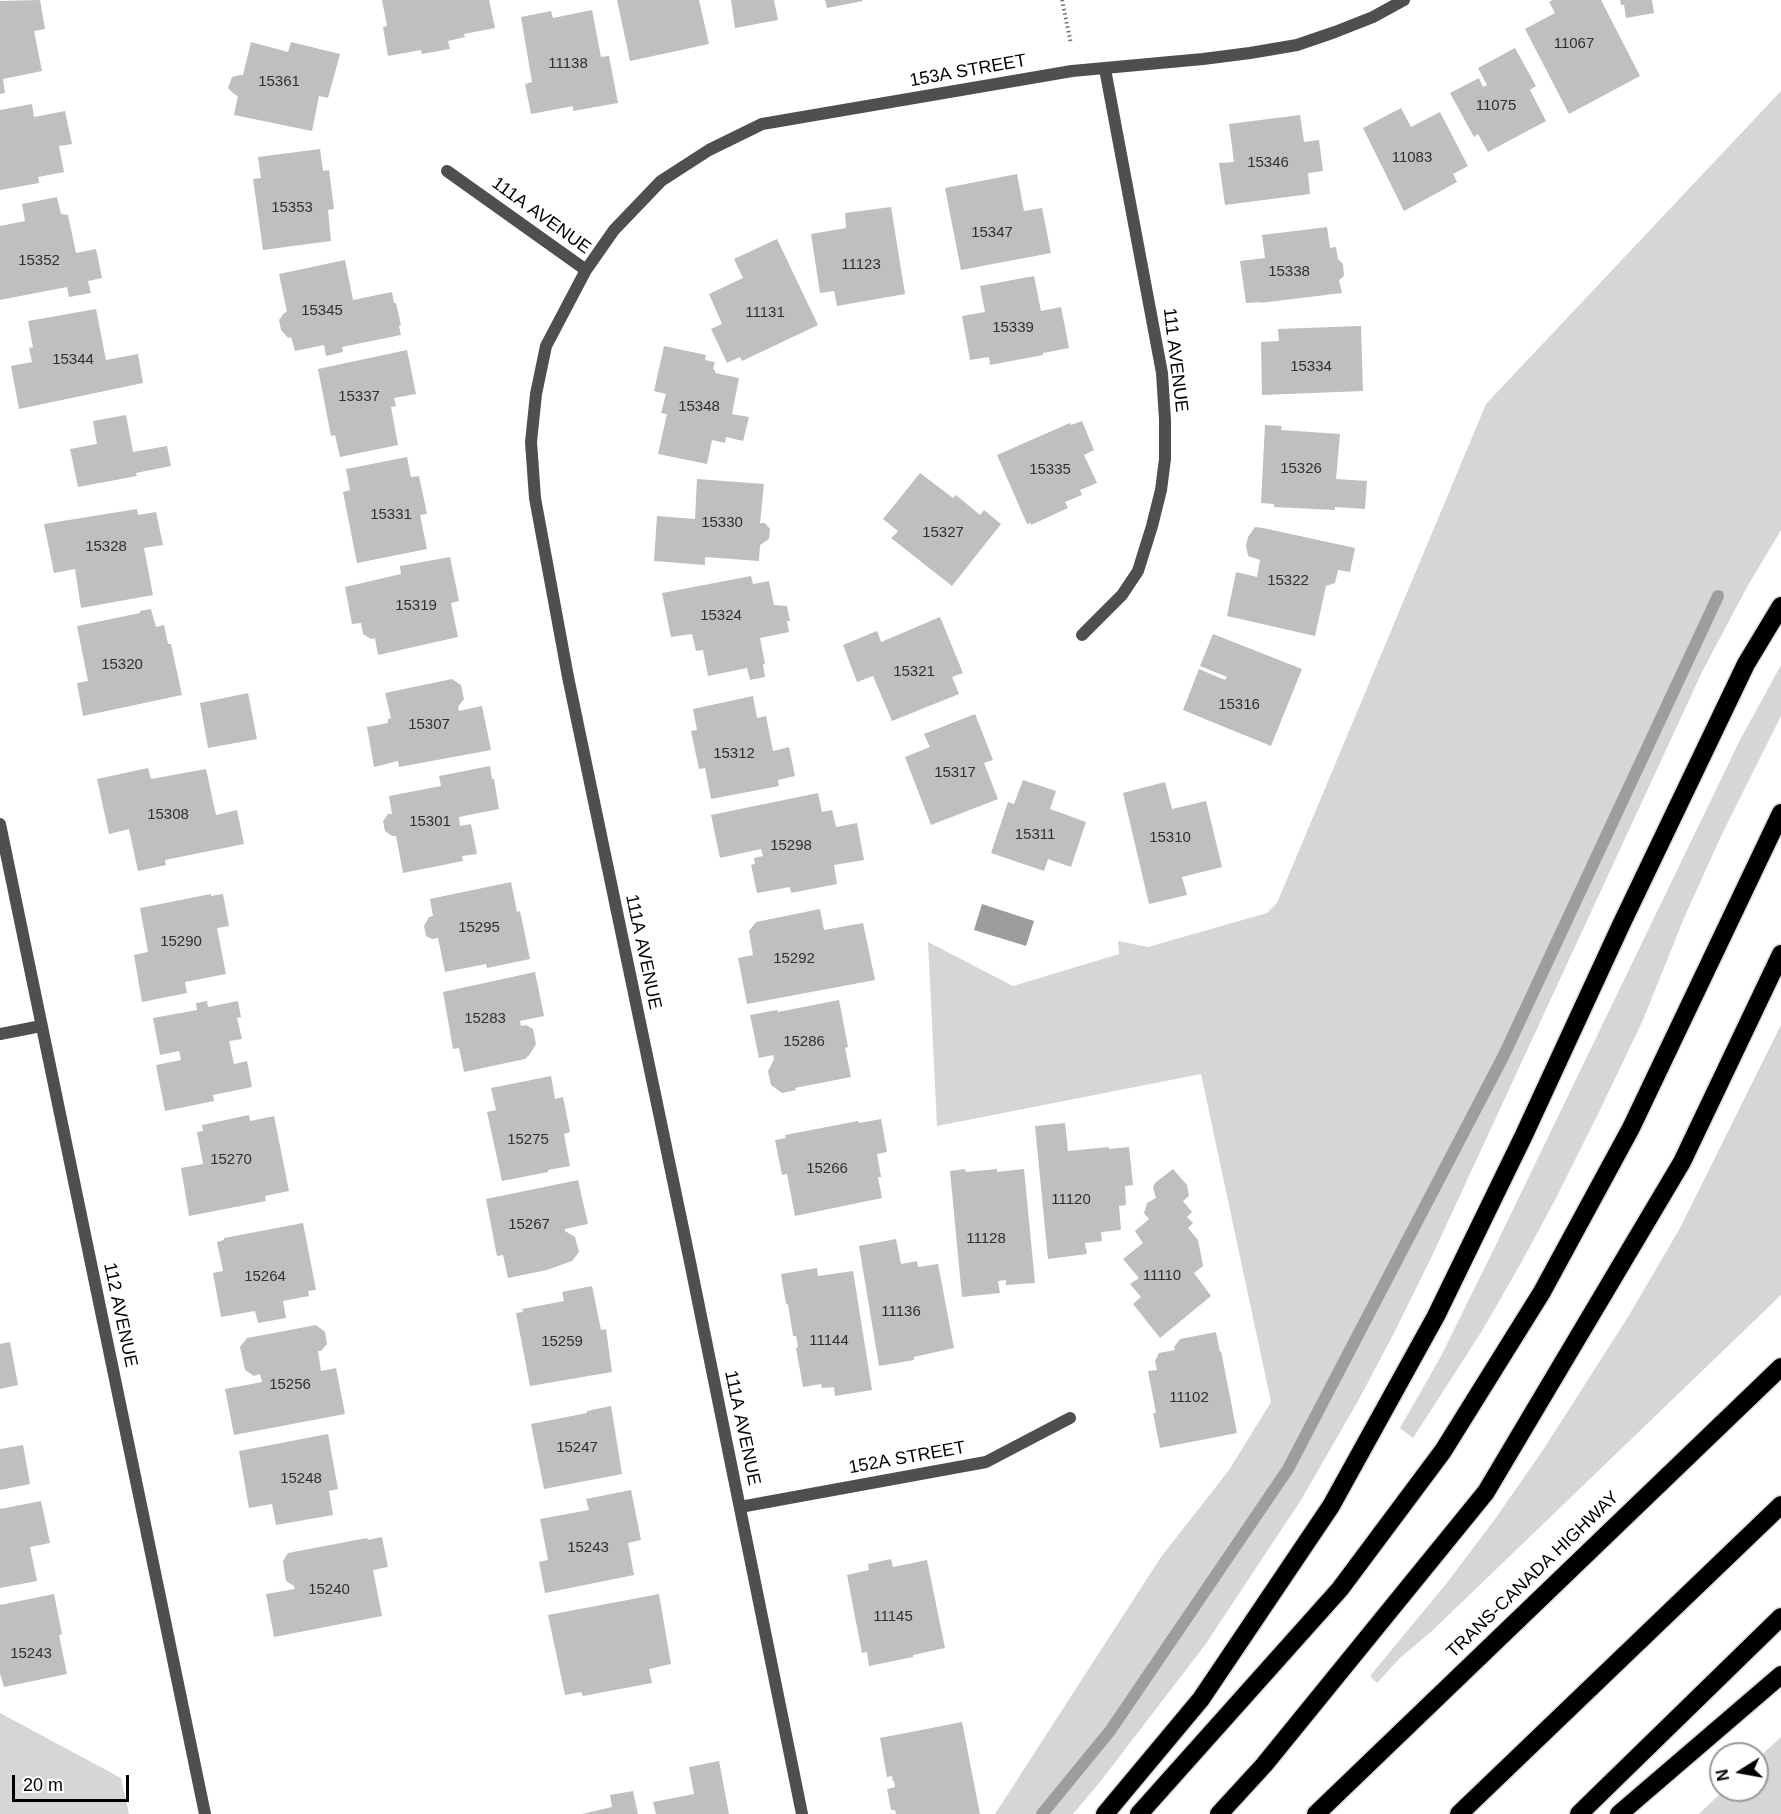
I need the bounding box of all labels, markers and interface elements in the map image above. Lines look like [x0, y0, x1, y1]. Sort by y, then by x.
house number: 11067 [1554, 35, 1594, 53]
street label: 153A STREET [908, 50, 1028, 92]
house number: 11138 [548, 55, 588, 73]
house number: 15361 [258, 73, 300, 91]
house number: 11075 [1476, 97, 1516, 115]
house number: 11083 [1392, 149, 1432, 167]
house number: 15346 [1247, 154, 1289, 172]
street label: 111A AVENUE [487, 173, 595, 259]
house number: 15353 [271, 199, 313, 217]
house number: 15347 [971, 224, 1013, 242]
house number: 15352 [18, 252, 60, 270]
house number: 11123 [841, 256, 881, 274]
house number: 15338 [1268, 263, 1310, 281]
house number: 15345 [301, 302, 343, 320]
house number: 11131 [745, 304, 785, 322]
street label: 111 AVENUE [1158, 307, 1192, 413]
house number: 15339 [992, 319, 1034, 337]
house number: 15344 [52, 351, 94, 369]
house number: 15334 [1290, 358, 1332, 376]
house number: 15337 [338, 388, 380, 406]
house number: 15348 [678, 398, 720, 416]
house number: 15326 [1280, 460, 1322, 478]
house number: 15335 [1029, 461, 1071, 479]
house number: 15331 [370, 506, 412, 524]
house number: 15330 [701, 514, 743, 532]
house number: 15327 [922, 524, 964, 542]
house number: 15328 [85, 538, 127, 556]
house number: 15322 [1267, 572, 1309, 590]
house number: 15319 [395, 597, 437, 615]
house number: 15324 [700, 607, 742, 625]
house number: 15320 [101, 656, 143, 674]
house number: 15321 [893, 663, 935, 681]
house number: 15316 [1218, 696, 1260, 714]
house number: 15307 [408, 716, 450, 734]
house number: 15312 [713, 745, 755, 763]
house number: 15317 [934, 764, 976, 782]
house number: 15308 [147, 806, 189, 824]
house number: 15301 [409, 813, 451, 831]
house number: 15311 [1015, 826, 1055, 844]
house number: 15310 [1149, 829, 1191, 847]
house number: 15298 [770, 837, 812, 855]
street label: 111A AVENUE [620, 893, 666, 1011]
house number: 15295 [458, 919, 500, 937]
house number: 15290 [160, 933, 202, 951]
house number: 15292 [773, 950, 815, 968]
house number: 15283 [464, 1010, 506, 1028]
house number: 15286 [783, 1033, 825, 1051]
house number: 15275 [507, 1131, 549, 1149]
house number: 15270 [210, 1151, 252, 1169]
house number: 15266 [806, 1160, 848, 1178]
house number: 11120 [1051, 1191, 1091, 1209]
house number: 15267 [508, 1216, 550, 1234]
house number: 11128 [966, 1230, 1006, 1248]
street label: 112 AVENUE [98, 1261, 142, 1369]
house number: 11110 [1143, 1267, 1181, 1285]
house number: 15264 [244, 1268, 286, 1286]
house number: 11136 [881, 1303, 921, 1321]
house number: 11144 [809, 1332, 849, 1350]
house number: 15259 [541, 1333, 583, 1351]
street label: 111A AVENUE [719, 1369, 765, 1487]
house number: 15256 [269, 1376, 311, 1394]
house number: 11102 [1169, 1389, 1209, 1407]
street label: 152A STREET [847, 1437, 967, 1479]
house number: 15247 [556, 1439, 598, 1457]
house number: 15248 [280, 1470, 322, 1488]
street label: TRANS-CANADA HIGHWAY [1442, 1487, 1624, 1663]
house number: 15243 [567, 1539, 609, 1557]
house number: 15240 [308, 1581, 350, 1599]
house number: 11145 [873, 1608, 913, 1626]
house number: 15243 [10, 1645, 52, 1663]
north arrow [1709, 1742, 1769, 1802]
scale bar [15, 1763, 132, 1801]
text: N [1713, 1768, 1732, 1782]
text: 20 m [23, 1775, 63, 1795]

